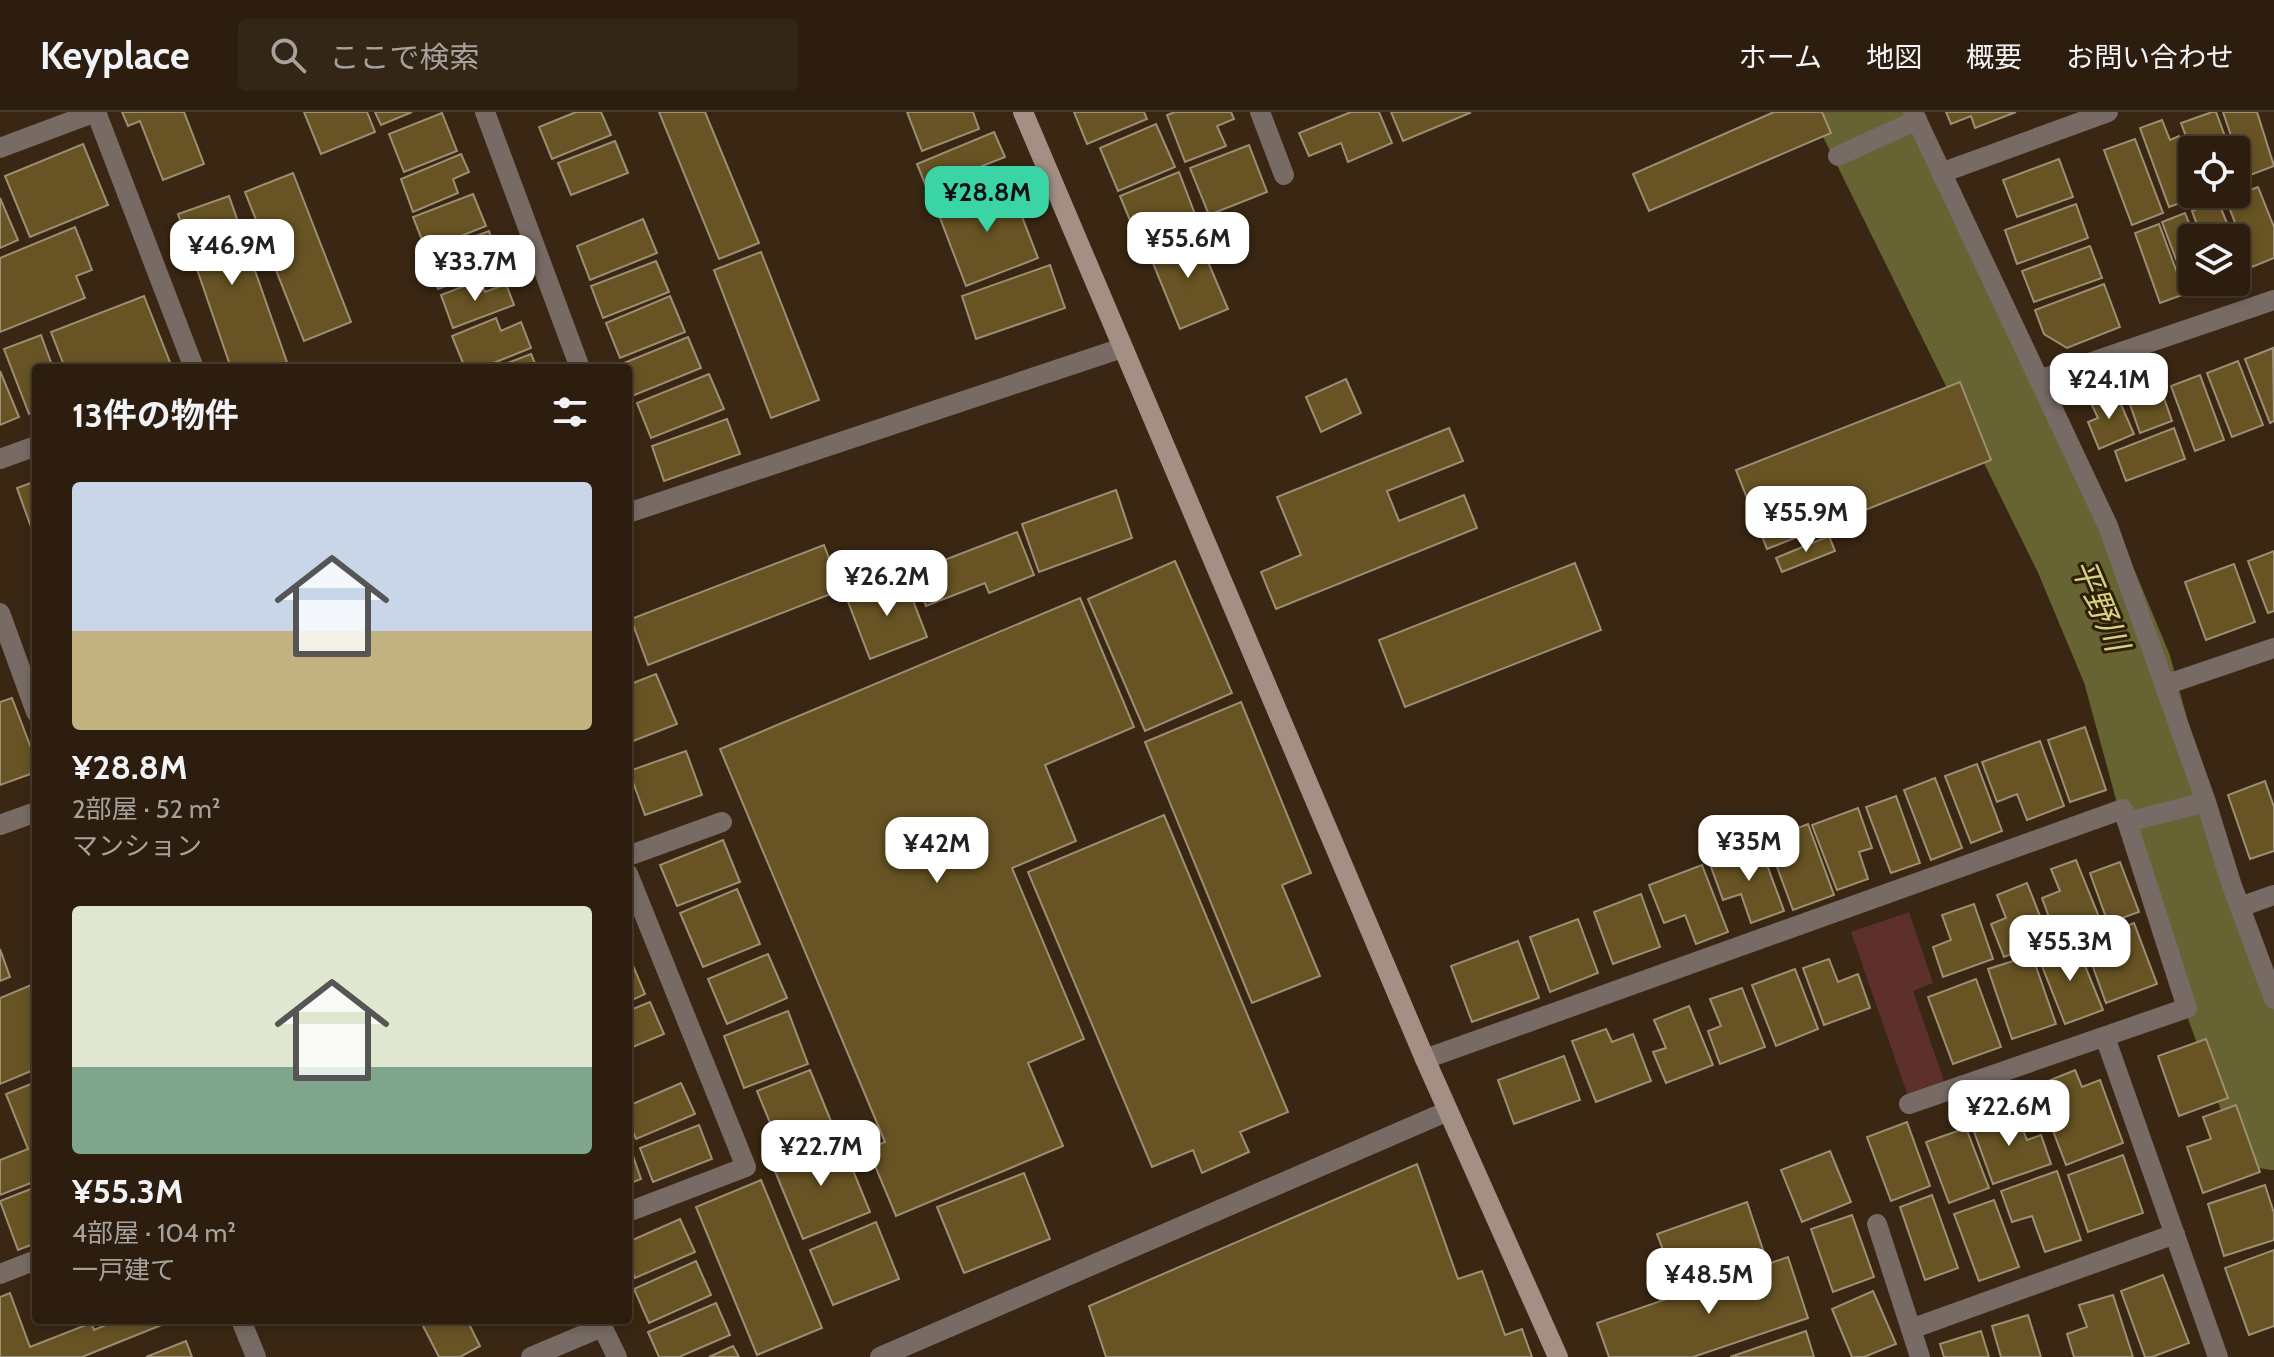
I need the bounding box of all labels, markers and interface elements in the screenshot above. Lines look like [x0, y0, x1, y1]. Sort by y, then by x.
search box [238, 19, 798, 91]
text: Keyplace [40, 32, 190, 79]
icon: search [266, 33, 310, 77]
text: ここで検索 [330, 39, 480, 76]
text: ホーム [1739, 40, 1822, 74]
text: 地図 [1866, 40, 1922, 74]
text: 概要 [1966, 40, 2022, 74]
text: お問い合わせ [2066, 40, 2234, 74]
map controls [2178, 136, 2250, 296]
button: locate [2178, 136, 2250, 208]
pin: ¥28.8M [922, 166, 1052, 234]
text: ¥28.8M [943, 176, 1031, 208]
pin: ¥55.6M [1123, 212, 1253, 280]
pin: ¥46.9M [167, 219, 297, 287]
text: ¥55.6M [1145, 222, 1231, 254]
button: layers [2178, 224, 2250, 296]
text: ¥46.9M [188, 229, 276, 261]
pin: ¥33.7M [410, 235, 540, 303]
text: ¥33.7M [433, 245, 517, 277]
pin: ¥24.1M [2044, 353, 2174, 421]
text: ¥24.1M [2068, 363, 2150, 395]
icon: filters [548, 390, 592, 434]
text: 13件の物件 [72, 394, 239, 436]
pin: ¥55.9M [1741, 486, 1871, 554]
text: ¥55.9M [1763, 496, 1849, 528]
icon: home [260, 534, 404, 678]
pin: ¥26.2M [822, 550, 952, 618]
water label: 平野川 [2064, 553, 2138, 659]
text: ¥26.2M [844, 560, 930, 592]
text: ¥28.8M [72, 746, 187, 788]
text: 2部屋 · 52 m² [72, 793, 221, 825]
pin: ¥35M [1702, 815, 1796, 883]
pin: ¥42M [890, 817, 984, 885]
text: ¥35M [1716, 825, 1782, 857]
text: ¥42M [903, 827, 971, 859]
text: マンション [72, 830, 202, 862]
pin: ¥55.3M [2005, 915, 2135, 983]
text: ¥55.3M [2027, 925, 2113, 957]
icon: home [260, 958, 404, 1102]
pin: ¥22.6M [1944, 1080, 2074, 1148]
text: ¥22.6M [1966, 1090, 2052, 1122]
pin: ¥22.7M [756, 1120, 886, 1188]
text: ¥22.7M [779, 1130, 863, 1162]
text: ¥55.3M [72, 1170, 183, 1212]
text: 4部屋 · 104 m² [72, 1217, 236, 1249]
pin: ¥48.5M [1644, 1248, 1774, 1316]
text: 一戸建て [72, 1254, 176, 1286]
text: ¥48.5M [1665, 1258, 1753, 1290]

